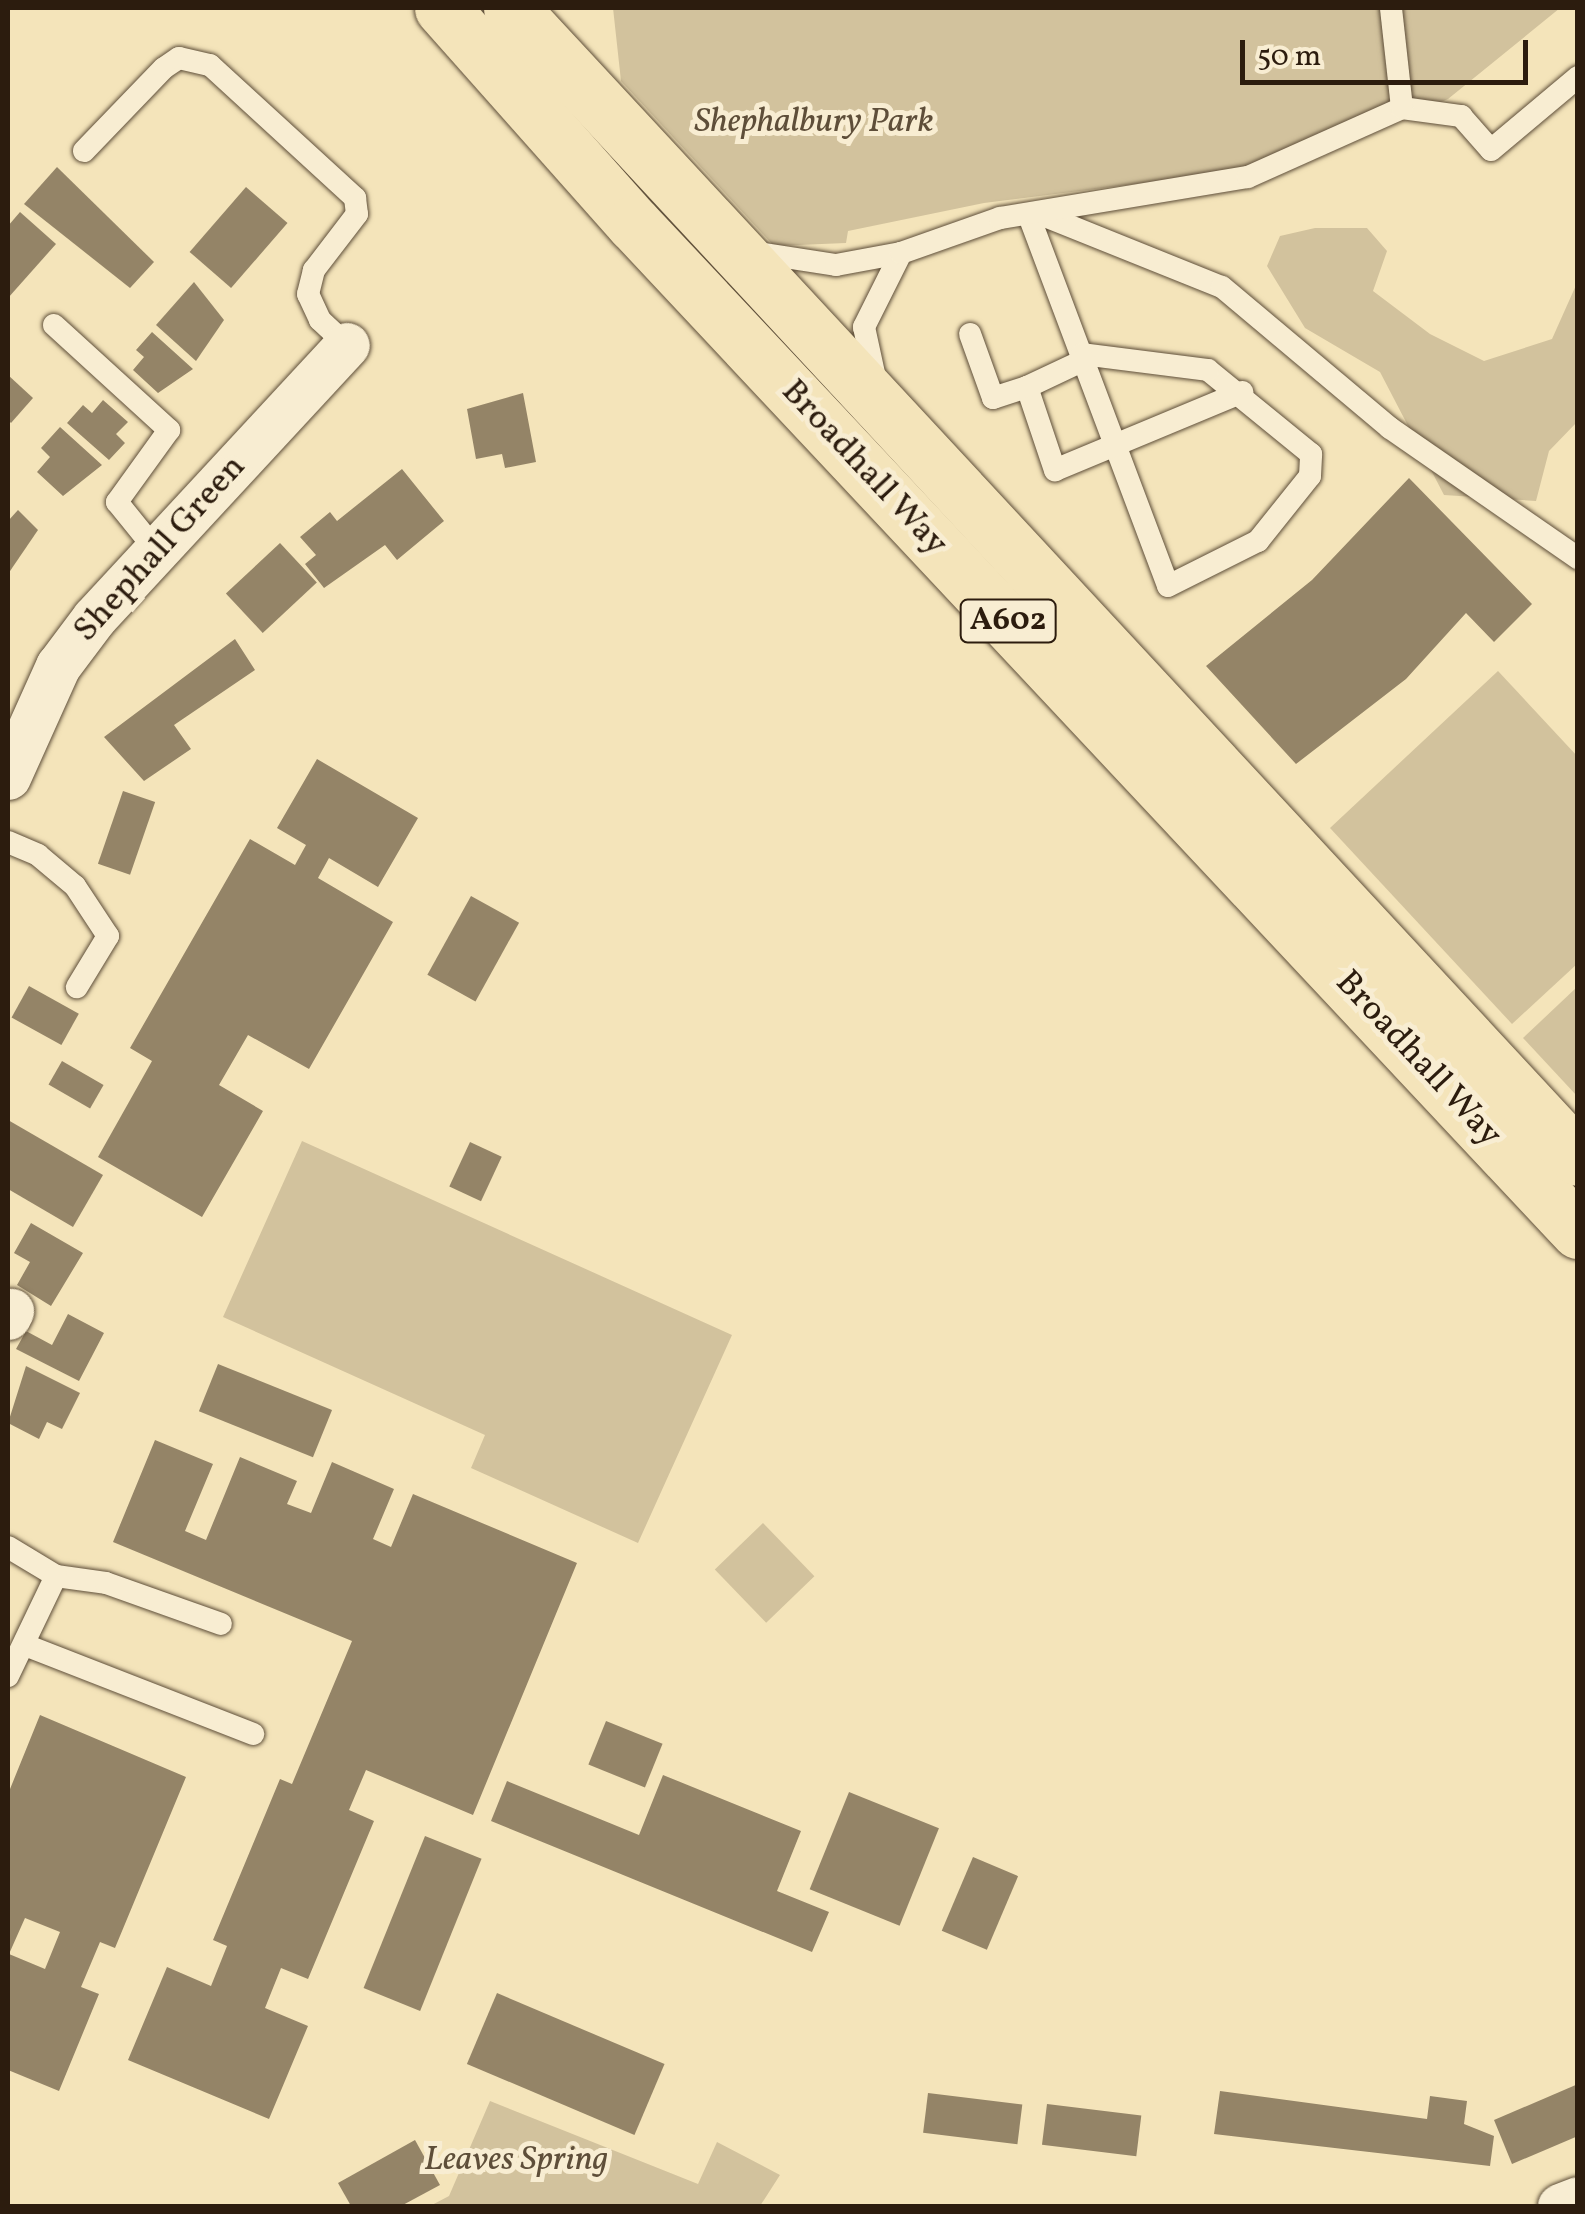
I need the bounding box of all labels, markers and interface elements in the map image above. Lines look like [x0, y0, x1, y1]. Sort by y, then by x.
scale bar [1245, 20, 1532, 82]
text: 50 m [1257, 36, 1321, 78]
park label: Shephalbury Park [694, 101, 934, 143]
street label: Broadhall Way [771, 371, 957, 565]
street label: Shephall Green [65, 447, 255, 651]
road number: A602 [958, 594, 1058, 648]
street label: Broadhall Way [1325, 962, 1511, 1156]
park label: Leaves Spring [424, 2139, 608, 2181]

